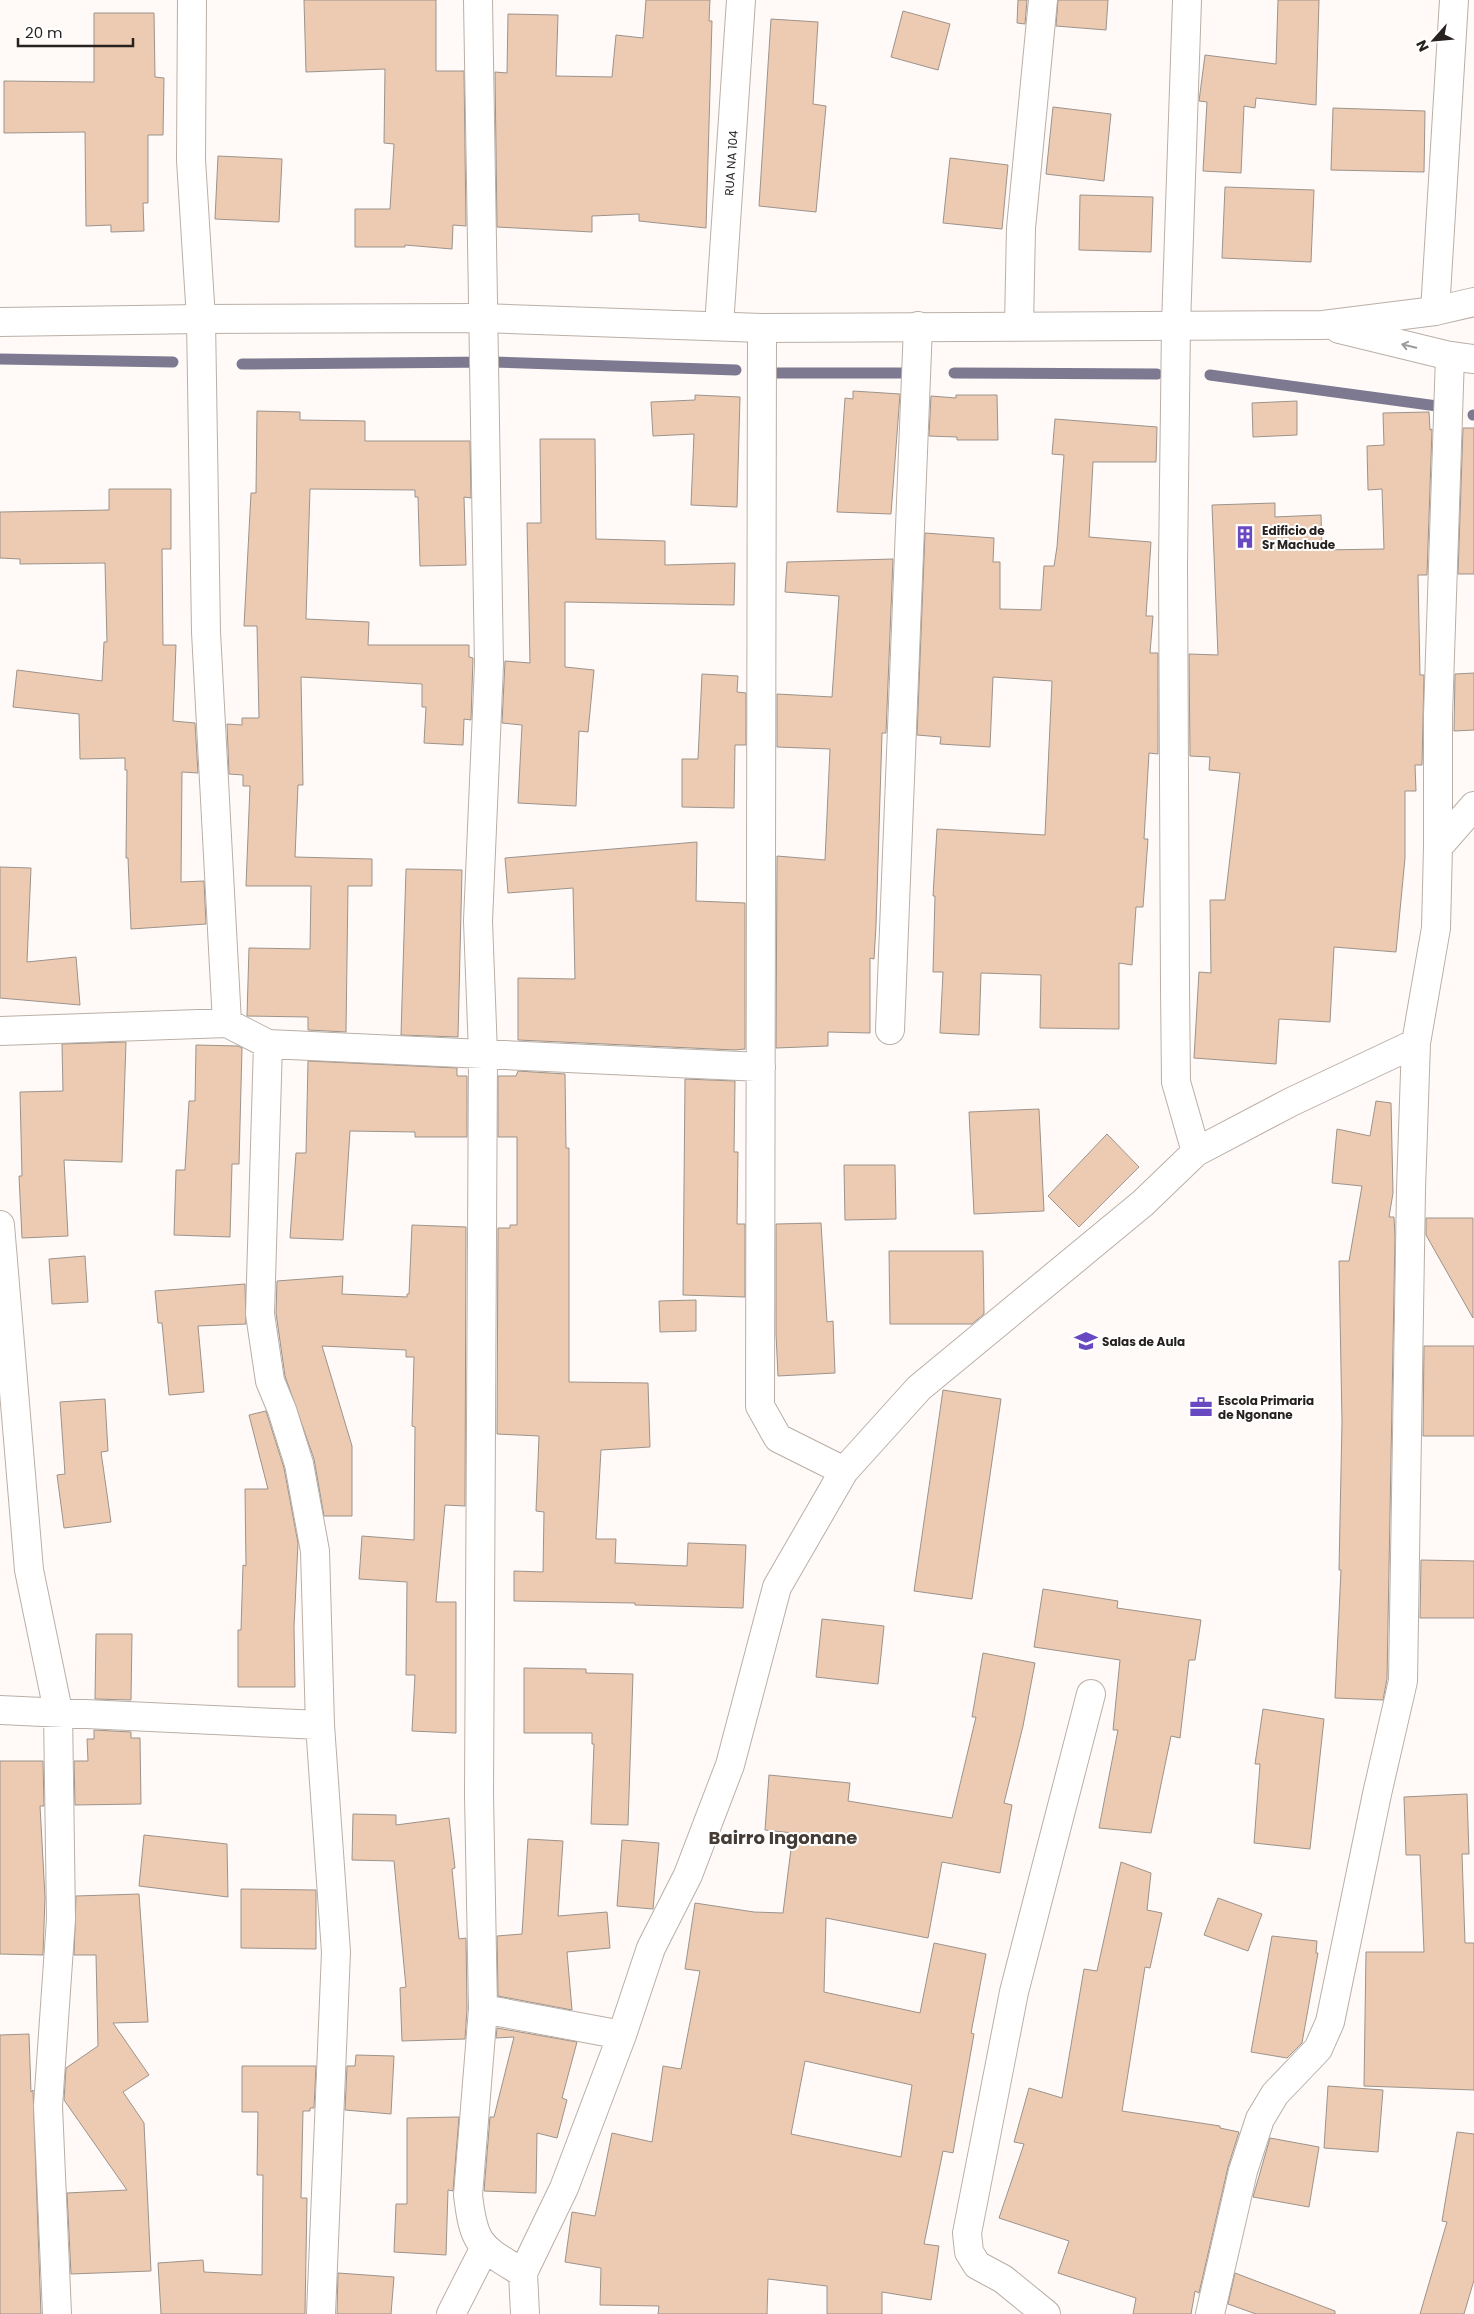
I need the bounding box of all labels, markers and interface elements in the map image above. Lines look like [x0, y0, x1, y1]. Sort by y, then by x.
scale bar [18, 15, 132, 47]
north arrow [1409, 15, 1459, 65]
text: 20 m [25, 22, 63, 43]
text: N [1411, 37, 1434, 55]
street label: RUA NA 104 [720, 129, 742, 196]
one-way arrow [1402, 341, 1418, 350]
place label: Edificio de Sr Machude [1262, 522, 1336, 553]
building icon: Edificio de Sr Machude [1232, 524, 1258, 550]
school or university icon: Salas de Aula [1073, 1328, 1099, 1354]
place label: Salas de Aula [1102, 1333, 1185, 1350]
place label: Escola Primaria de Ngonane [1218, 1392, 1314, 1423]
office icon: Escola Primaria de Ngonane [1188, 1394, 1214, 1420]
district label: Bairro Ingonane [709, 1825, 857, 1850]

